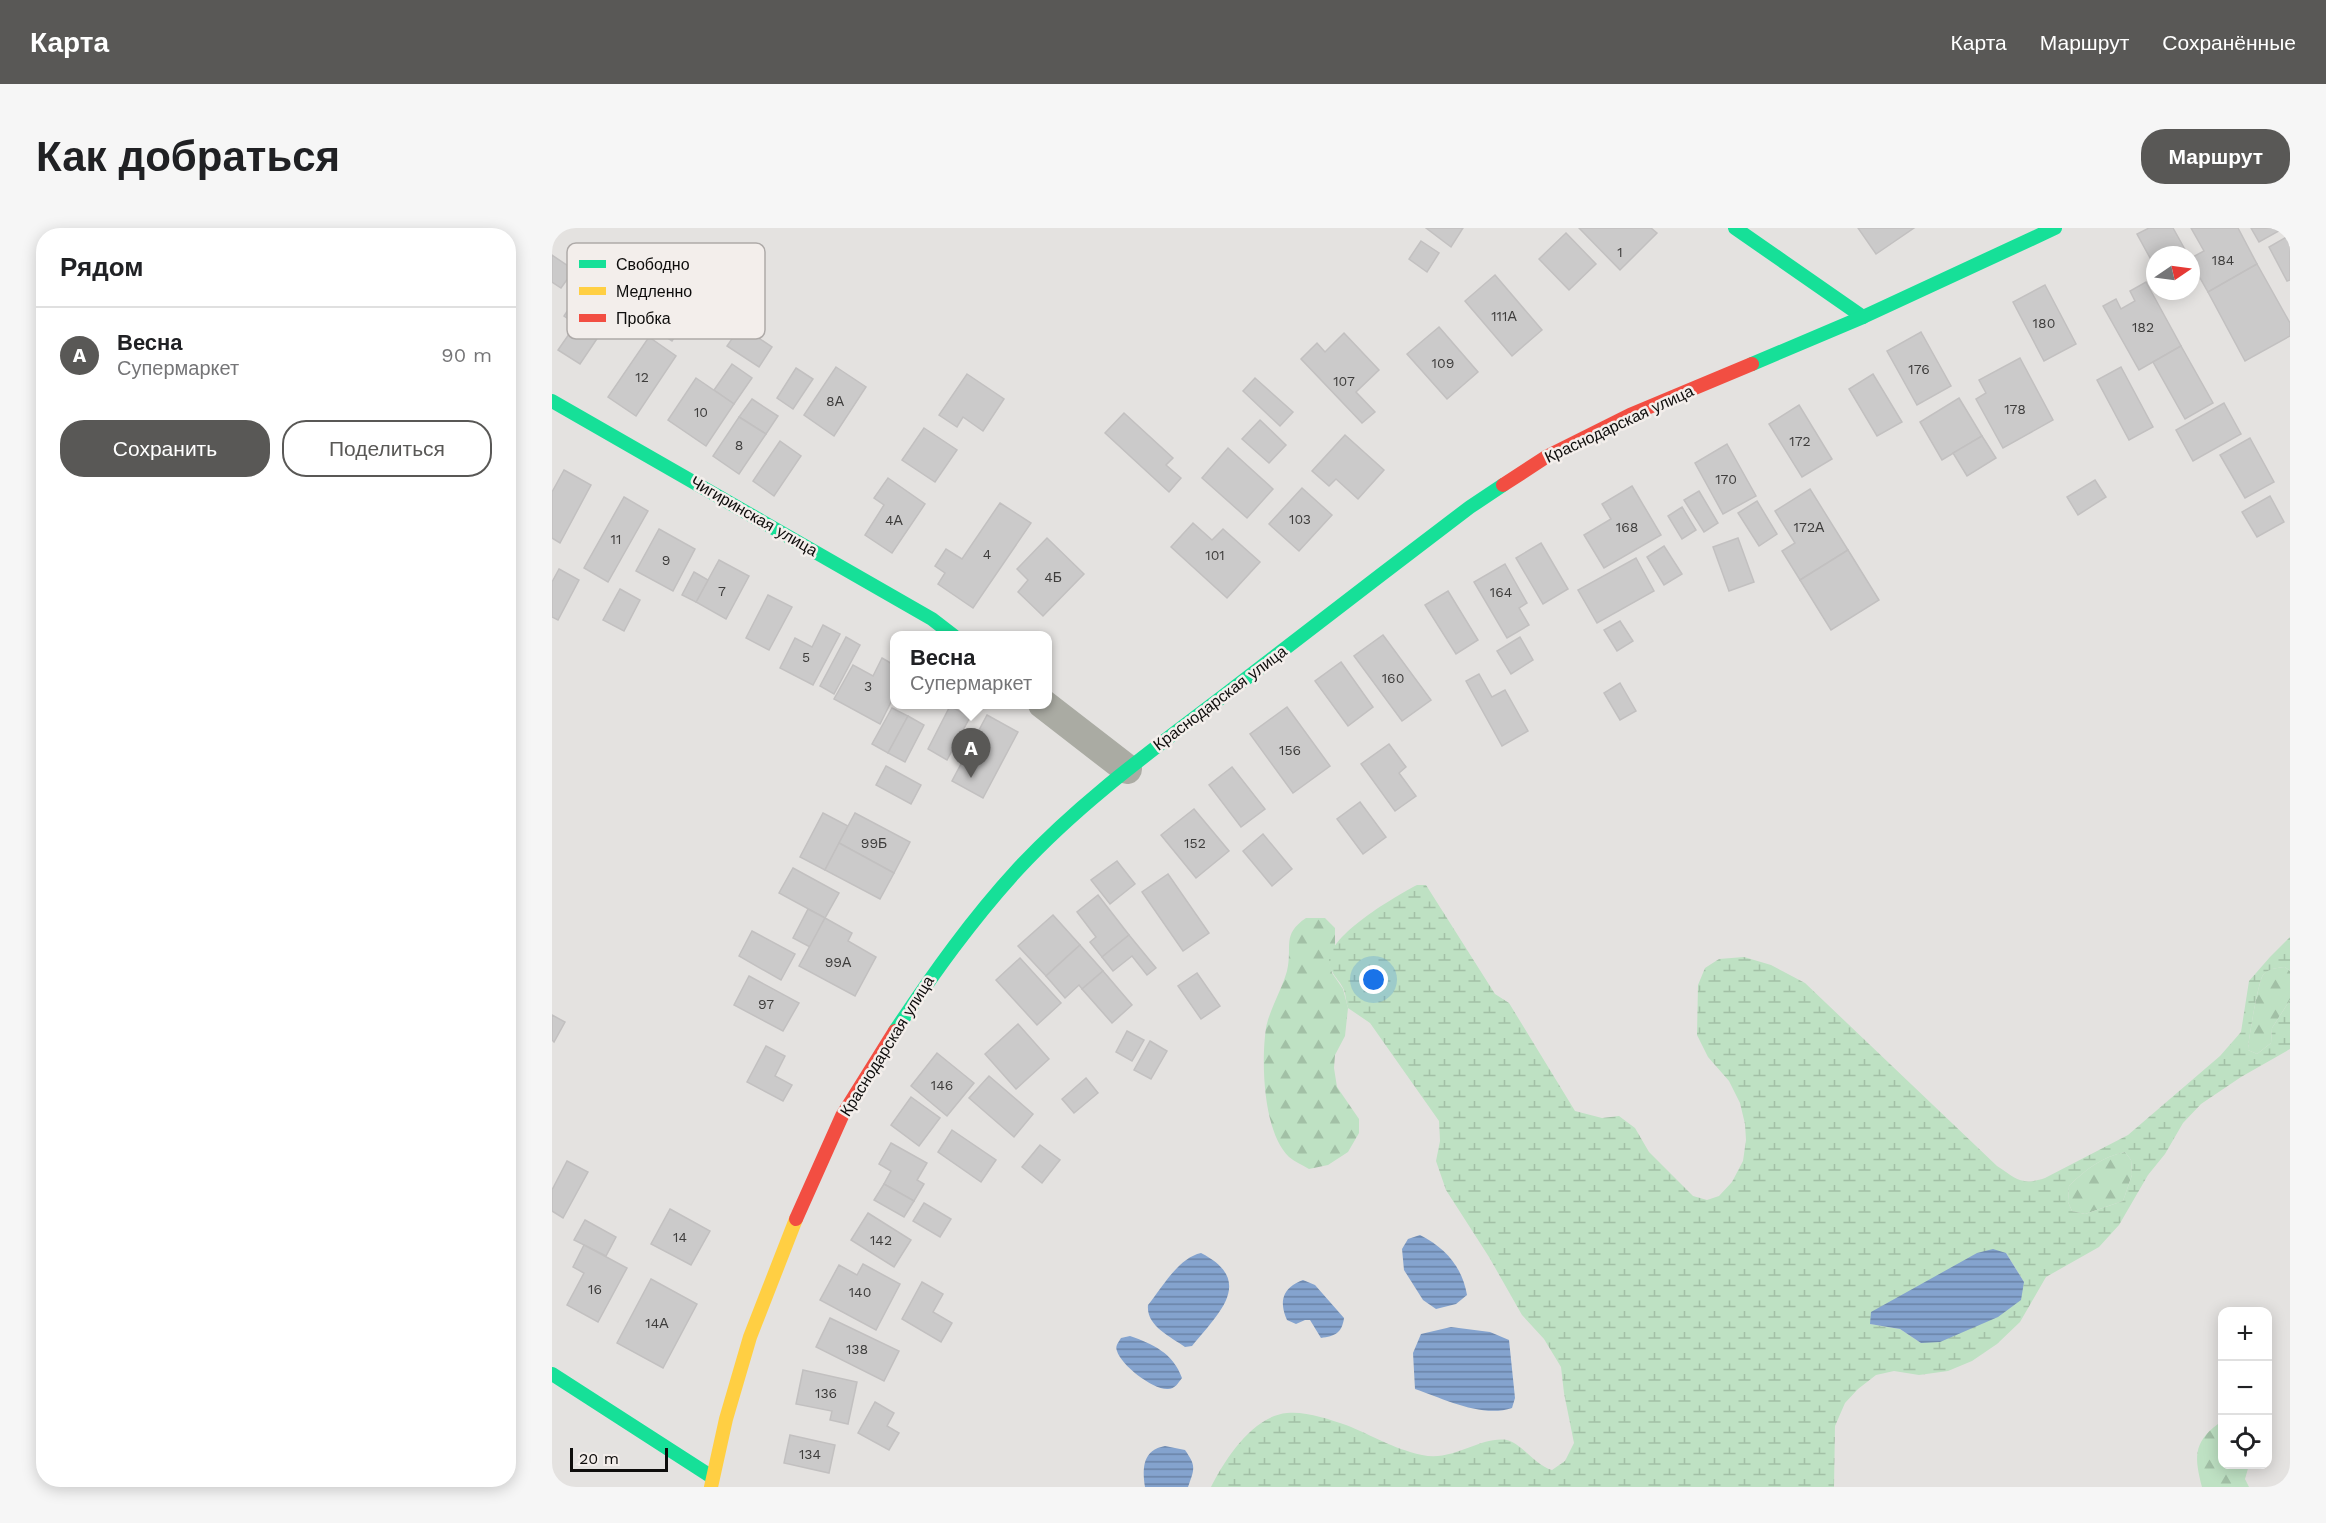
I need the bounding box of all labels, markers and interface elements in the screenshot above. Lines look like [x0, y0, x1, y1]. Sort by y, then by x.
text: Карта [30, 26, 109, 59]
text: Карта [1951, 30, 2007, 55]
text: Маршрут [2040, 30, 2129, 55]
text: Сохранённые [2162, 30, 2296, 55]
button: Маршрут [2141, 129, 2290, 184]
text: Как добраться [36, 132, 340, 181]
legend [567, 243, 765, 339]
house number: 1 [1617, 244, 1623, 260]
north arrow [2146, 246, 2200, 300]
text: Рядом [60, 252, 143, 282]
house number: 184 [2212, 252, 2234, 268]
text: Свободно [616, 255, 690, 274]
text: Медленно [616, 282, 692, 301]
house number: 111А [1491, 308, 1518, 324]
text: Пробка [616, 309, 671, 328]
house number: 180 [2033, 315, 2055, 331]
house number: 182 [2132, 319, 2154, 335]
text: Весна [117, 330, 183, 355]
text: A [73, 343, 86, 367]
text: 90 m [441, 343, 492, 367]
house number: 109 [1432, 355, 1454, 371]
text: Супермаркет [117, 356, 239, 380]
house number: 176 [1908, 361, 1930, 377]
house number: 12 [635, 369, 649, 385]
house number: 107 [1333, 373, 1355, 389]
street label: Краснодарская улица [1542, 381, 1697, 467]
house number: 8А [826, 393, 845, 409]
house number: 178 [2004, 401, 2026, 417]
house number: 10 [694, 404, 708, 420]
button: Сохранить [60, 420, 270, 477]
button: Поделиться [282, 420, 492, 477]
house number: 172 [1789, 433, 1811, 449]
house number: 8 [735, 437, 743, 453]
house number: 170 [1715, 471, 1737, 487]
street label: Чигиринская улица [687, 472, 821, 560]
house number: 103 [1289, 511, 1311, 527]
house number: 4А [885, 512, 904, 528]
house number: 168 [1616, 519, 1638, 535]
house number: 172А [1794, 519, 1825, 535]
house number: 11 [611, 531, 621, 547]
house number: 4 [983, 546, 991, 562]
house number: 101 [1205, 547, 1225, 563]
house number: 9 [662, 552, 670, 568]
house number: 4Б [1044, 569, 1062, 585]
house number: 7 [718, 583, 726, 599]
house number: 164 [1490, 584, 1512, 600]
popup [890, 631, 1052, 709]
street label: Краснодарская улица [1150, 642, 1290, 754]
text: Весна [910, 645, 976, 670]
house number: 5 [802, 649, 810, 665]
house number: 160 [1382, 670, 1404, 686]
text: Супермаркет [910, 671, 1032, 695]
house number: 3 [864, 678, 872, 694]
pin: A [952, 728, 990, 778]
house number: 156 [1279, 742, 1301, 758]
house number: 99Б [861, 835, 887, 851]
house number: 152 [1184, 835, 1206, 851]
house number: 99А [825, 954, 852, 970]
your location [1359, 965, 1388, 994]
street label: Краснодарская улица [836, 972, 938, 1120]
house number: 97 [758, 996, 774, 1012]
house number: 146 [931, 1077, 953, 1093]
house number: 14 [673, 1229, 687, 1245]
house number: 142 [870, 1232, 892, 1248]
house number: 16 [588, 1281, 602, 1297]
house number: 140 [849, 1284, 871, 1300]
map controls [2218, 1307, 2272, 1469]
button: + [2218, 1307, 2272, 1361]
house number: 14А [645, 1315, 669, 1331]
house number: 138 [846, 1341, 868, 1357]
button: − [2218, 1361, 2272, 1415]
house number: 136 [815, 1385, 837, 1401]
button: locate [2218, 1415, 2272, 1469]
scale bar [570, 1445, 668, 1472]
house number: 134 [799, 1446, 821, 1462]
text: 20 m [579, 1449, 619, 1468]

